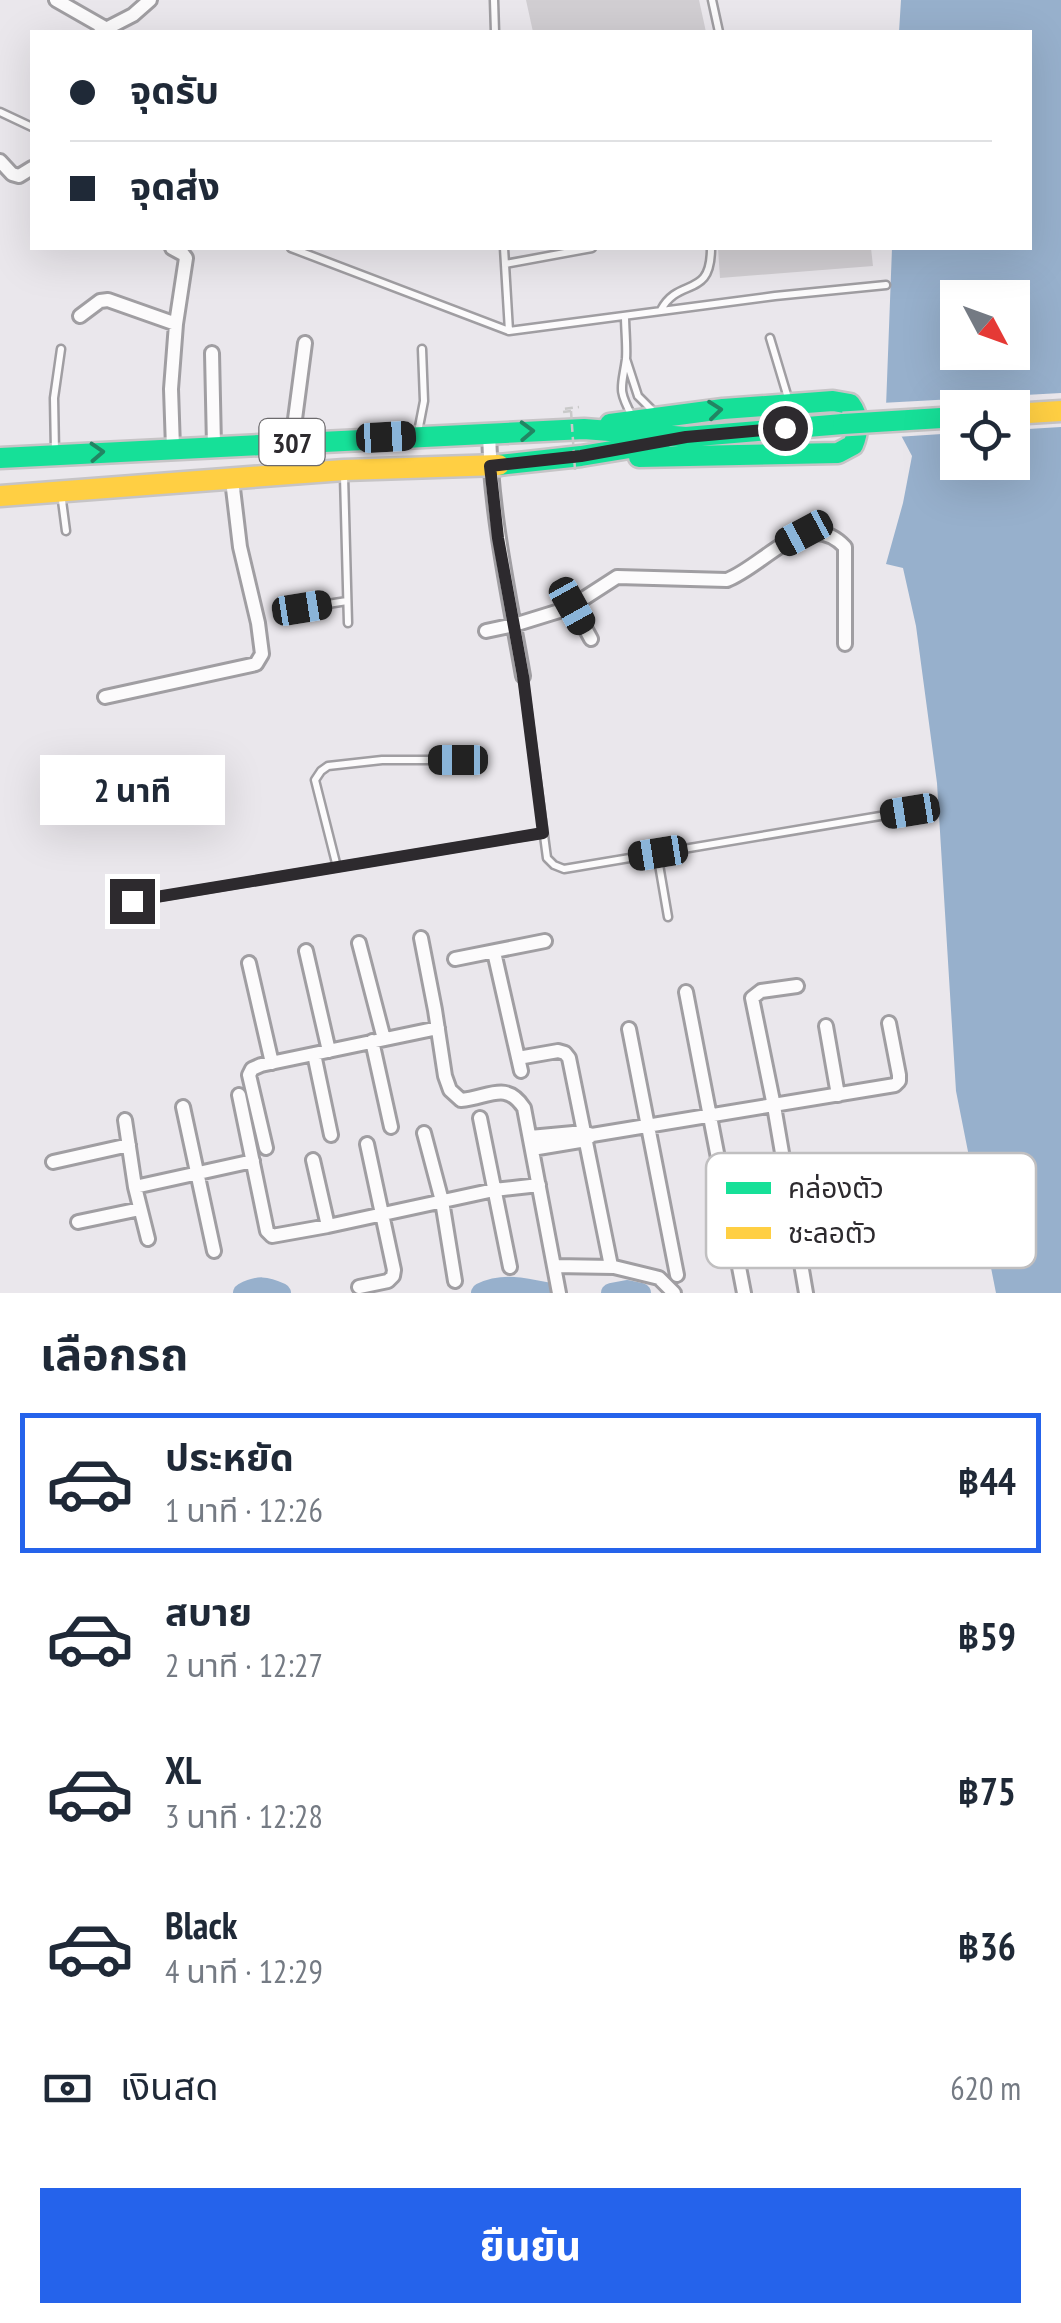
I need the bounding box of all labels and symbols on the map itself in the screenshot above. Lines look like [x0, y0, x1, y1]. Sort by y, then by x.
north arrow [940, 280, 1030, 370]
one-way arrow [707, 400, 723, 421]
route start [763, 406, 808, 451]
road number: 307 [260, 419, 324, 465]
car [355, 420, 417, 454]
one-way arrow [519, 421, 535, 442]
one-way arrow [90, 442, 106, 463]
car [770, 506, 838, 560]
car [544, 572, 600, 640]
car [270, 588, 334, 628]
car [428, 745, 488, 775]
callout: 2 นาที [39, 756, 224, 826]
car [878, 791, 942, 831]
car [626, 833, 690, 873]
route end [110, 879, 155, 924]
legend [706, 1153, 1036, 1268]
text: คล่องตัว [788, 1169, 884, 1206]
text: ชะลอตัว [788, 1214, 877, 1251]

